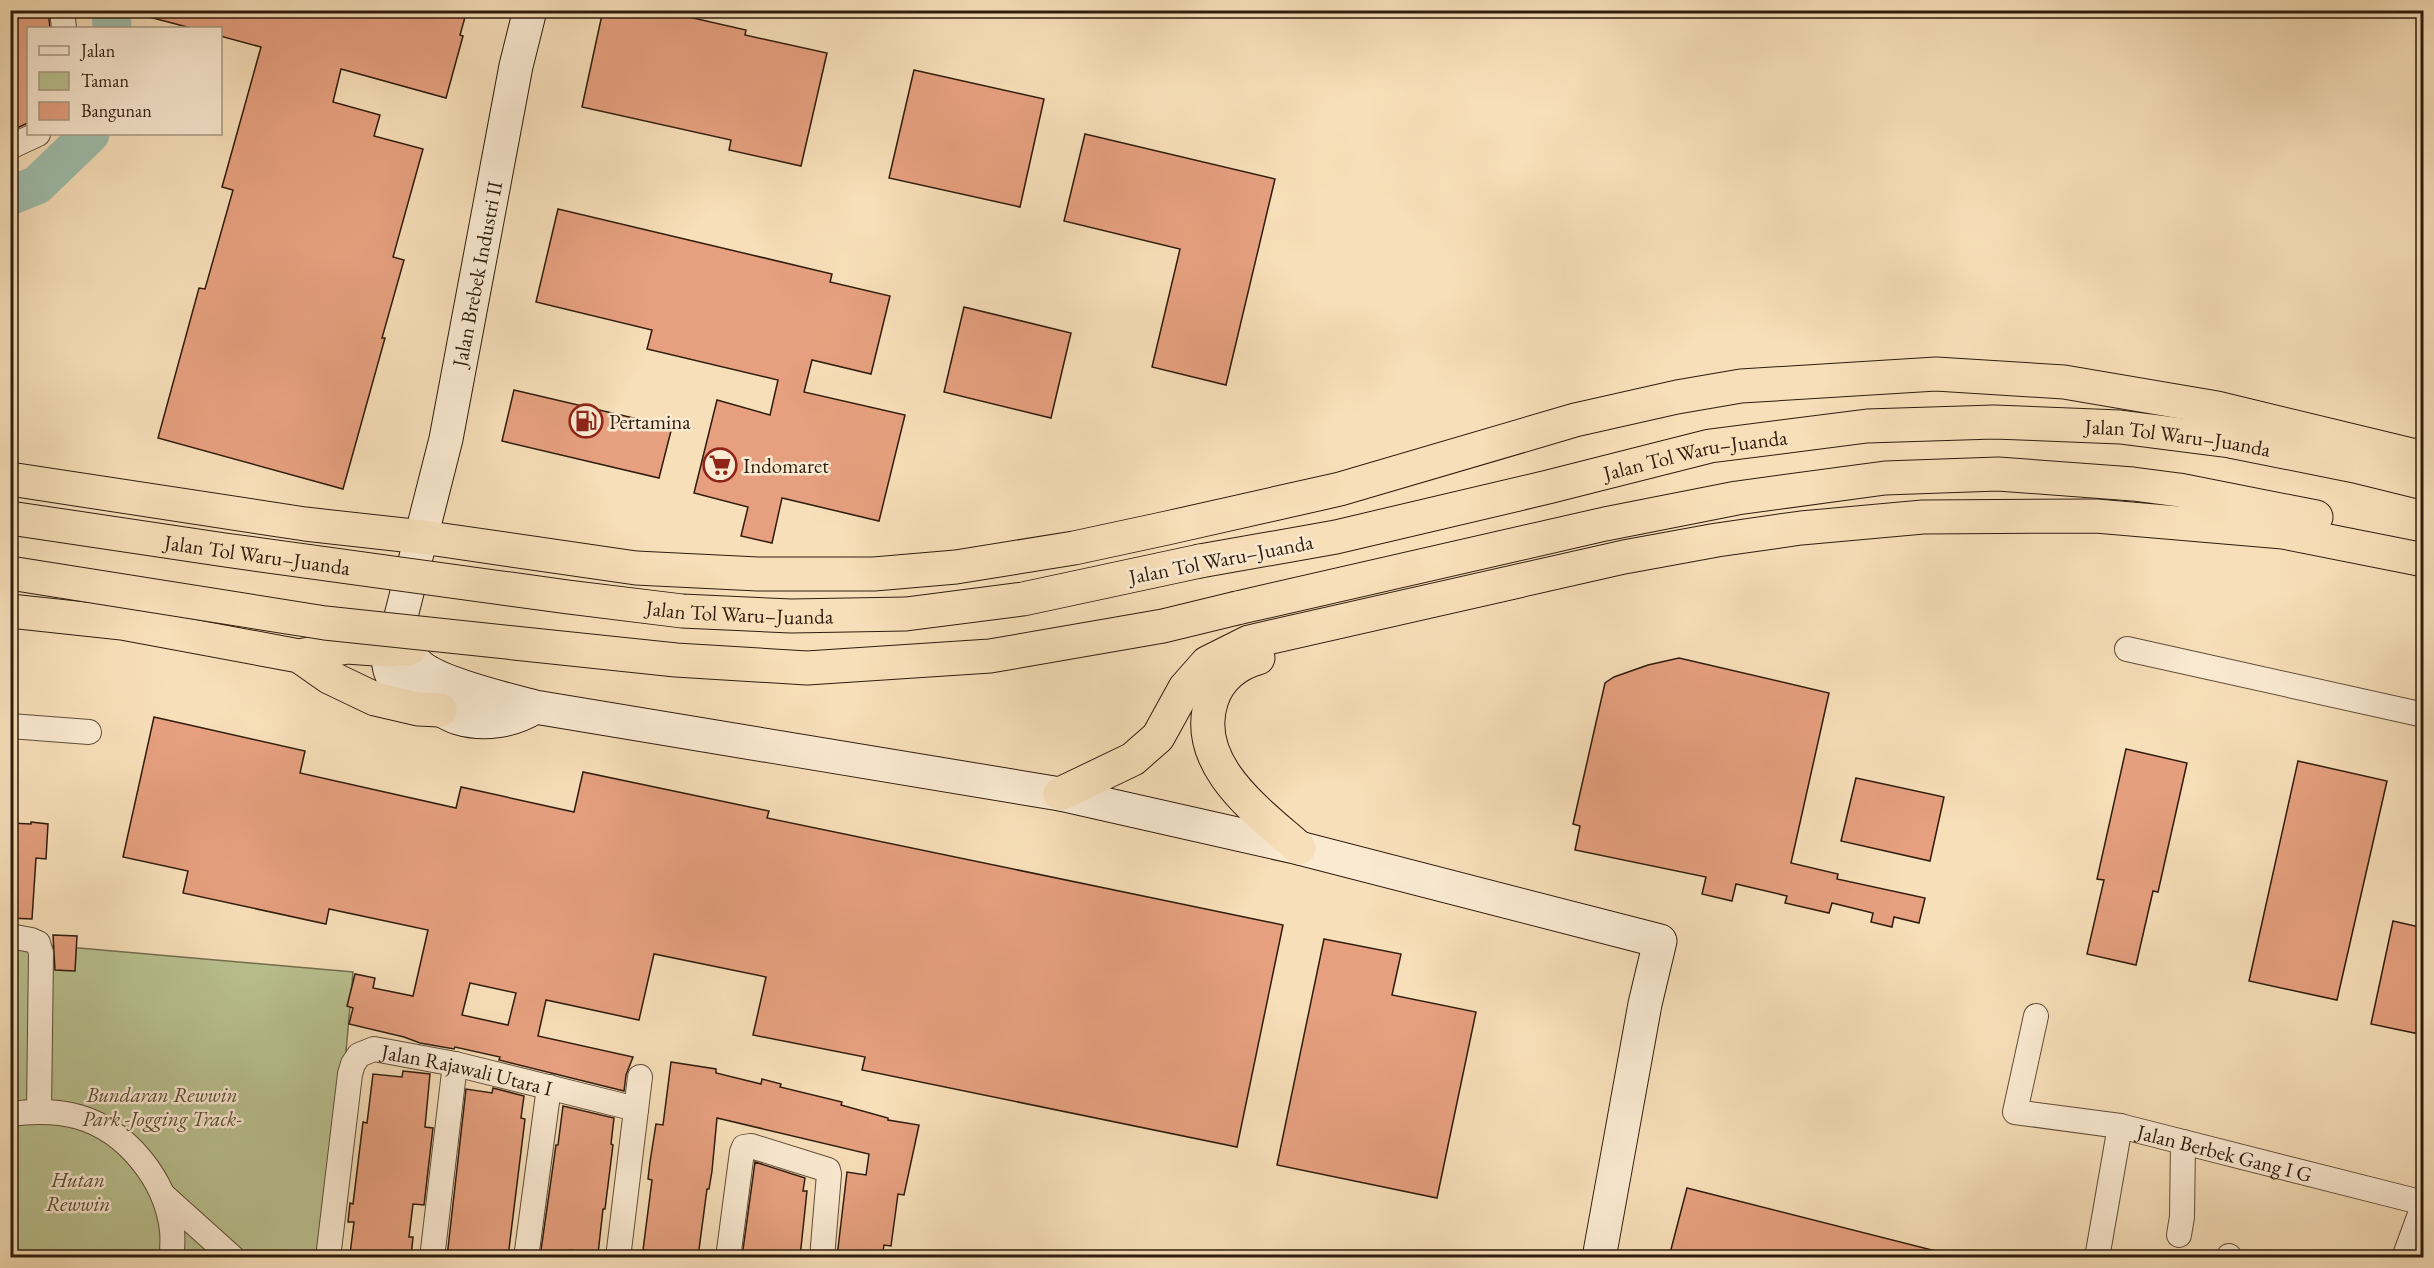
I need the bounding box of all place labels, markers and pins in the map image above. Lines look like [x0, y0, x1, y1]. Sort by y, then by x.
fuel station icon: Pertamina [568, 403, 604, 439]
place label: Pertamina [609, 408, 691, 435]
supermarket icon: Indomaret [702, 447, 738, 483]
place label: Indomaret [743, 452, 829, 479]

